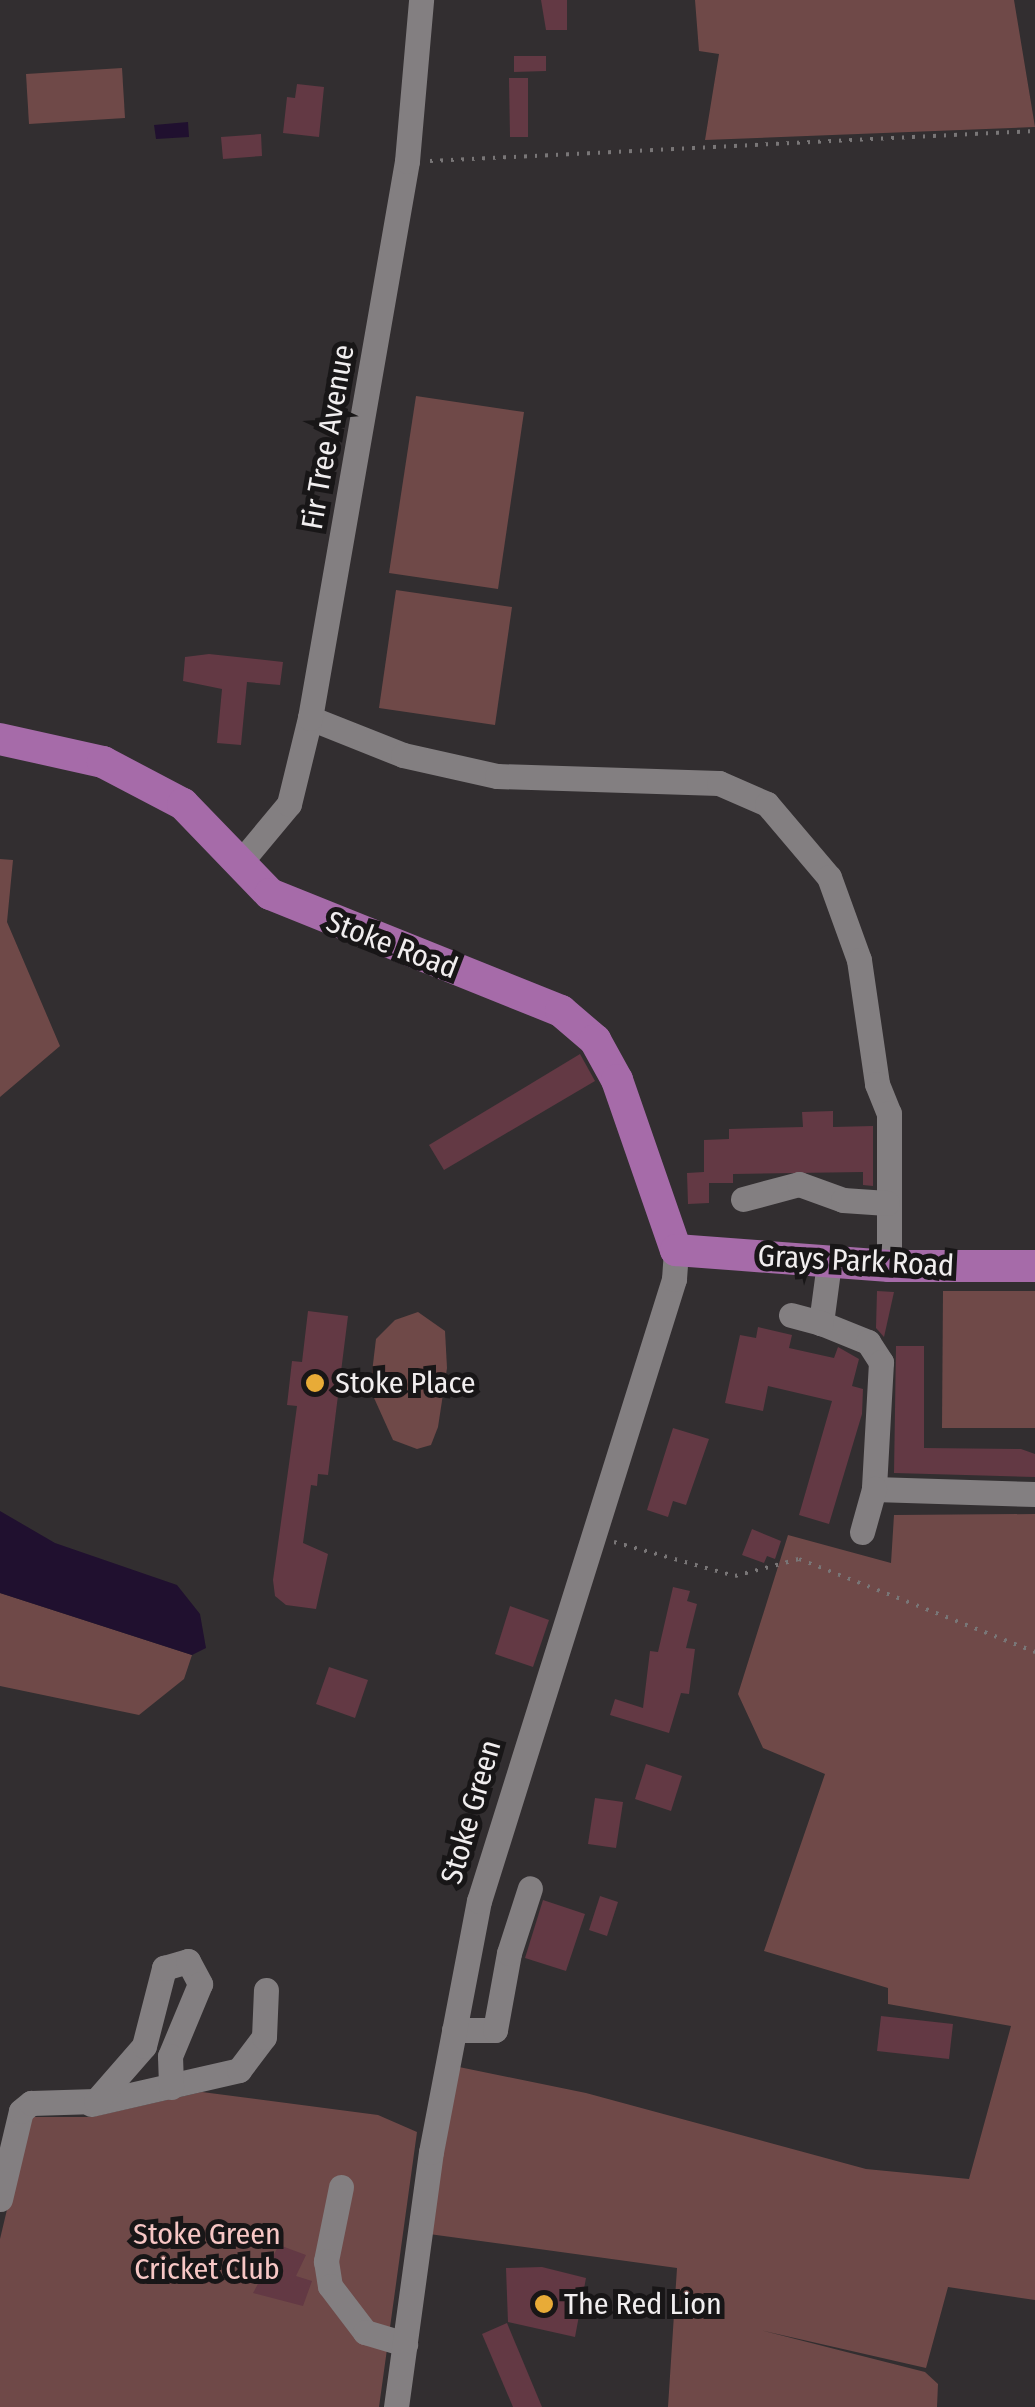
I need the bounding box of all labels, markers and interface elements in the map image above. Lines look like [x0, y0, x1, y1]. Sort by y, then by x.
street label: Fir Tree Avenue [294, 342, 362, 532]
street label: Stoke Road [321, 904, 463, 986]
street label: Grays Park Road [757, 1238, 955, 1284]
place label: Stoke Place [335, 1365, 476, 1401]
marker: Stoke Place [304, 1372, 326, 1394]
street label: Stoke Green [433, 1736, 509, 1888]
park label: Stoke Green Cricket Club [133, 2216, 281, 2286]
place label: The Red Lion [564, 2286, 722, 2322]
marker: The Red Lion [533, 2293, 555, 2315]

